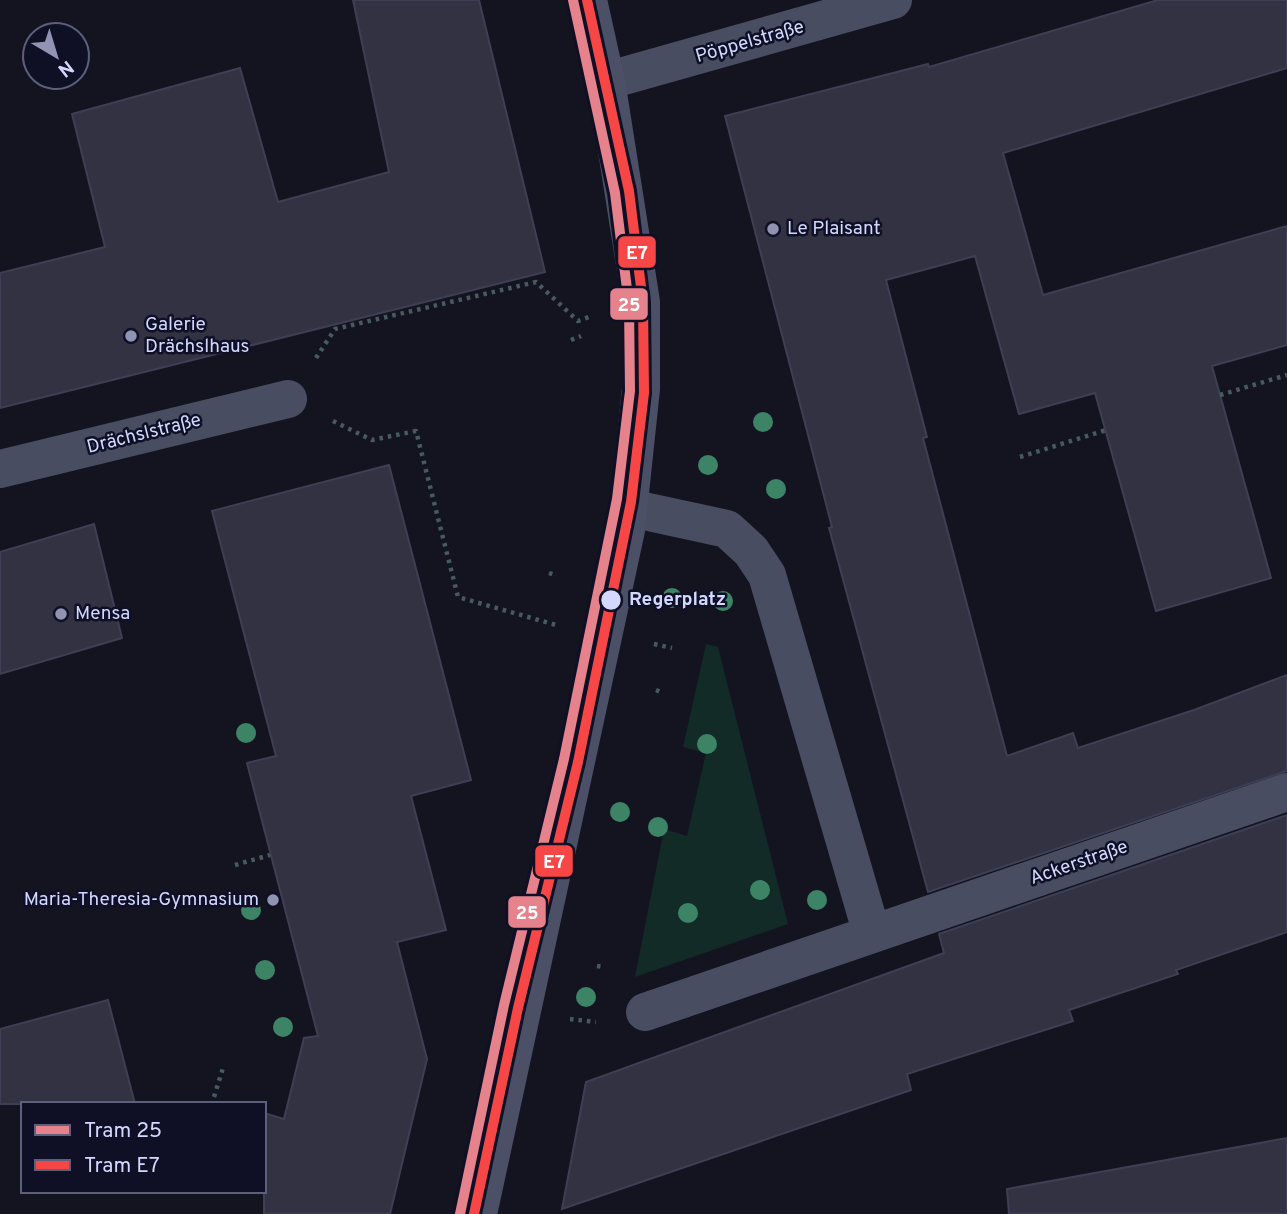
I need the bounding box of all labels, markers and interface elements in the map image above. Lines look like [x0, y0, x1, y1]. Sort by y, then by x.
street label: Pöppelstraße [693, 15, 807, 69]
north arrow [21, 21, 91, 91]
text: N [52, 54, 78, 81]
place label: Le Plaisant [787, 217, 881, 241]
marker: Le Plaisant [765, 221, 781, 237]
line badge: E7 [617, 235, 657, 269]
text: E7 [626, 242, 648, 266]
line badge: 25 [609, 287, 649, 321]
text: 25 [617, 294, 641, 318]
place label: Galerie Drächslhaus [145, 313, 250, 359]
marker: Galerie Drächslhaus [123, 328, 139, 344]
street label: Drächslstraße [84, 408, 204, 460]
marker: Regerplatz [599, 588, 623, 612]
place label: Regerplatz [629, 588, 726, 612]
place label: Mensa [75, 602, 130, 626]
marker: Mensa [53, 606, 69, 622]
street label: Ackerstraße [1027, 835, 1131, 891]
line badge: E7 [534, 844, 574, 878]
text: E7 [543, 851, 565, 875]
place label: Maria-Theresia-Gymnasium [24, 888, 259, 912]
marker: Maria-Theresia-Gymnasium [265, 892, 281, 908]
line badge: 25 [507, 895, 547, 929]
text: 25 [515, 902, 539, 926]
legend [21, 1102, 266, 1193]
text: Tram 25 [84, 1118, 162, 1145]
text: Tram E7 [84, 1153, 160, 1180]

